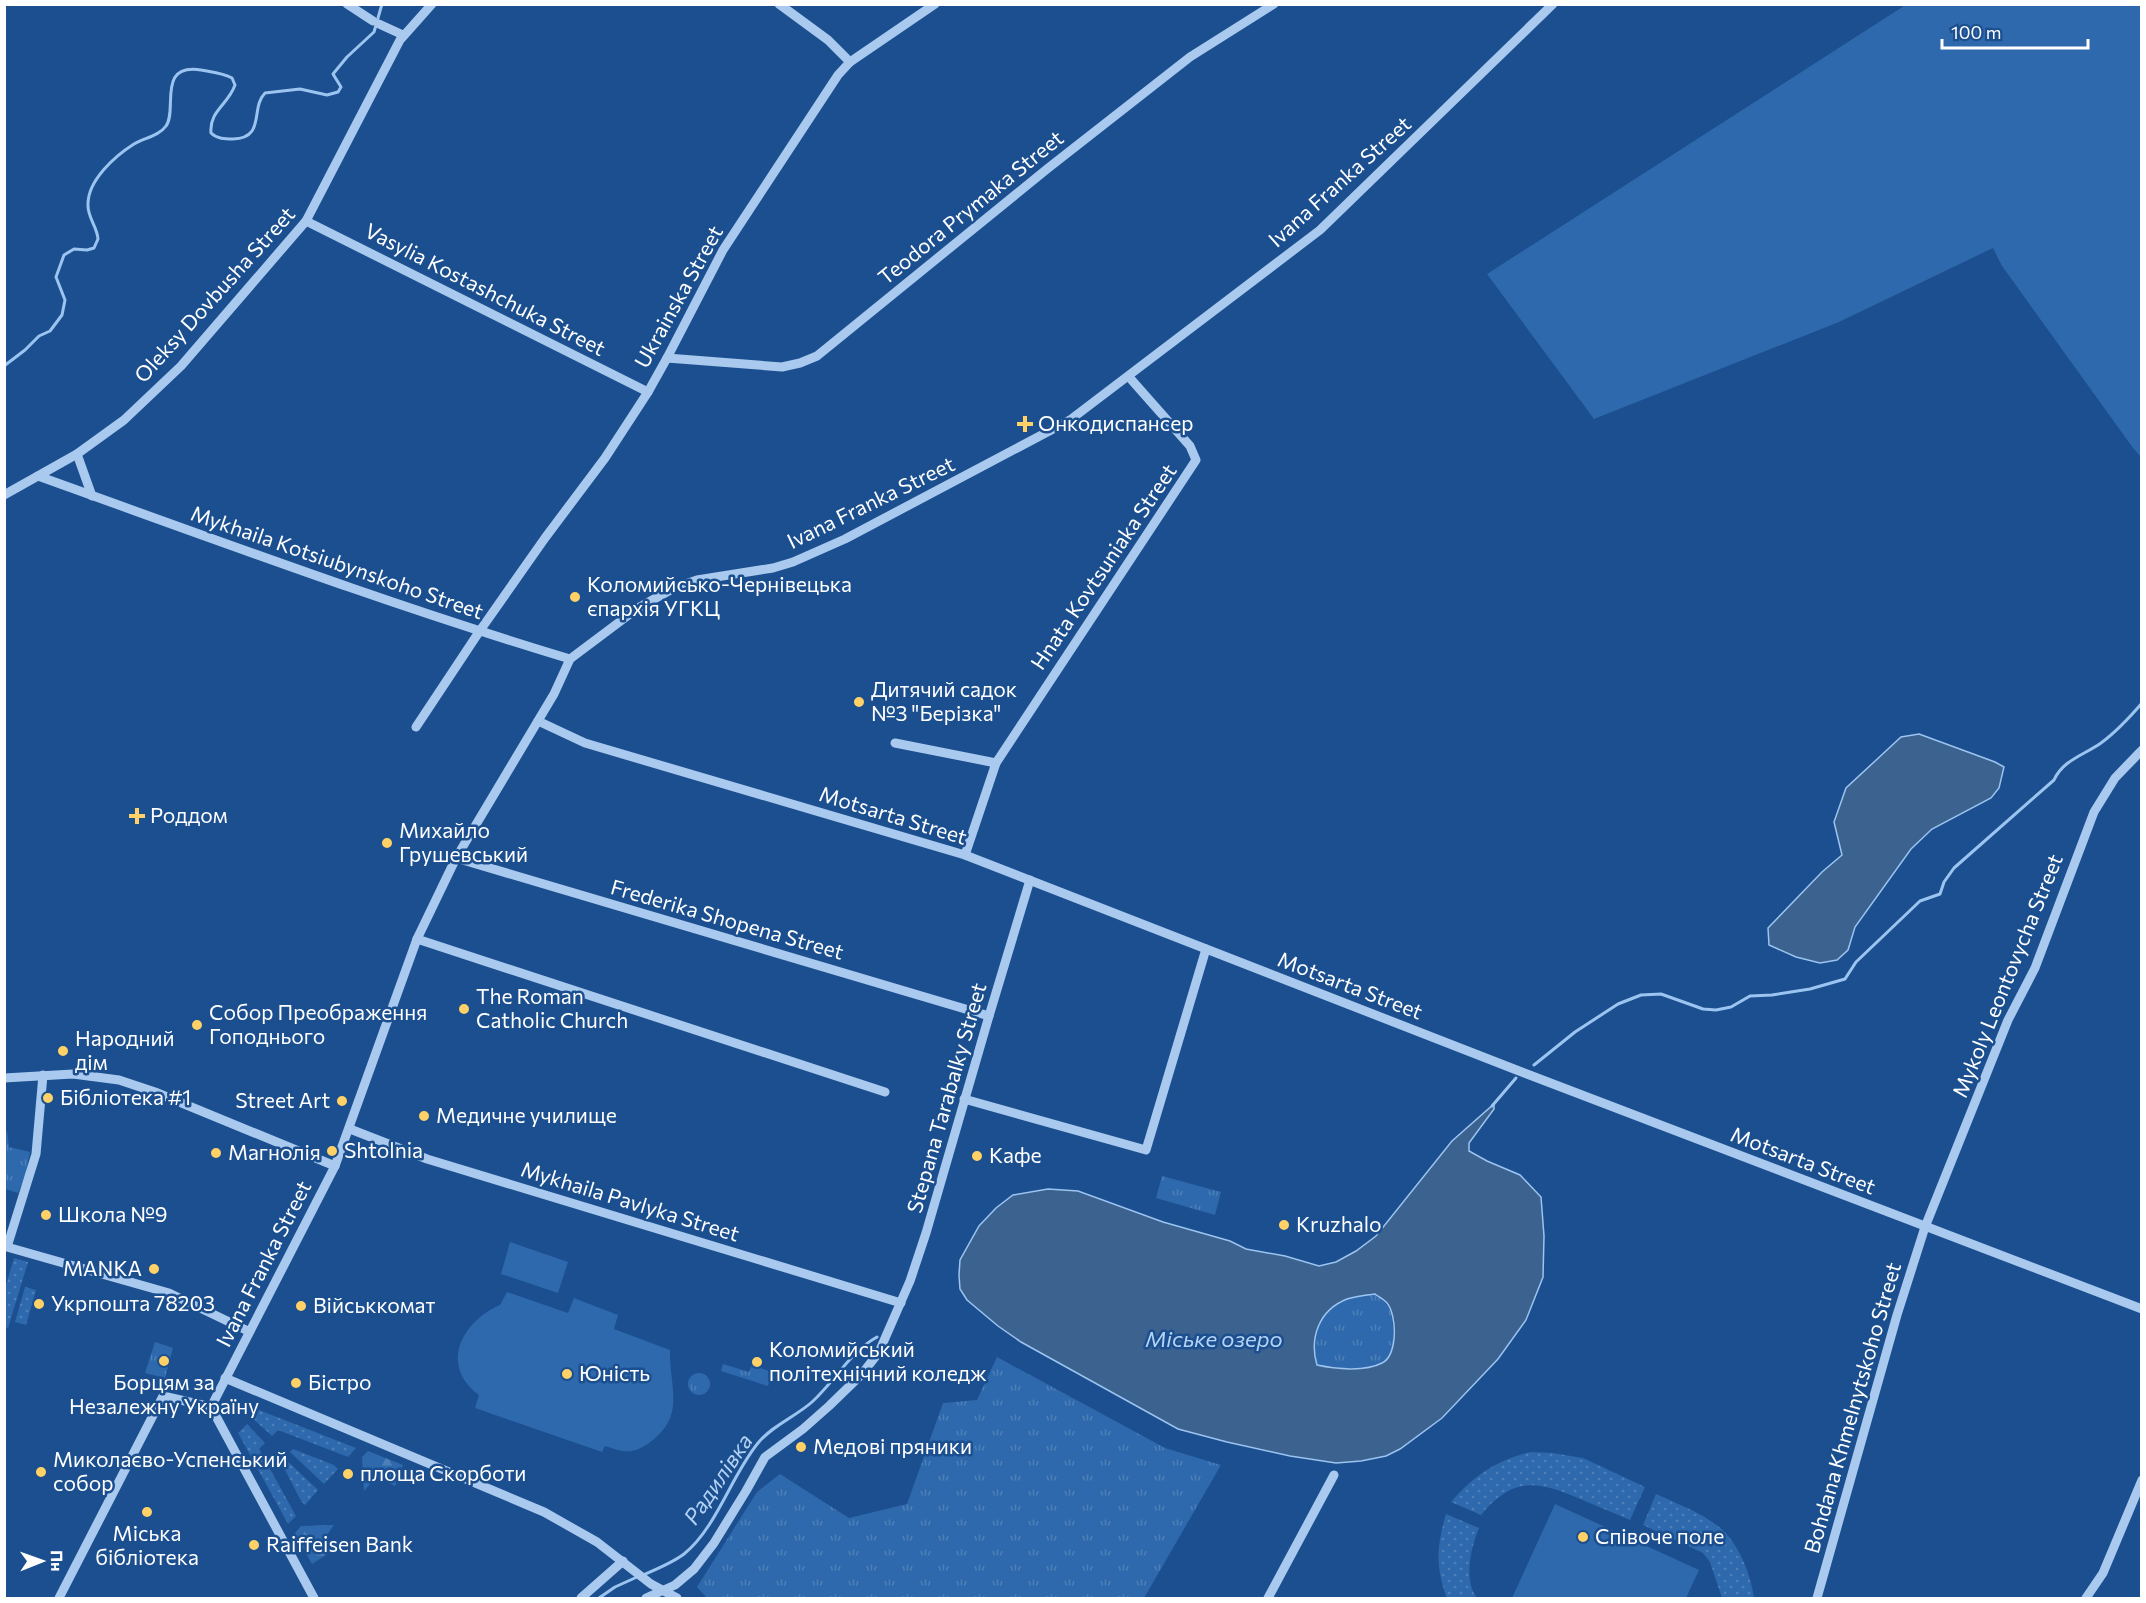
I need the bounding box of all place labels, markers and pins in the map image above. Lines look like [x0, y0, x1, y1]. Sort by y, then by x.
place label: Онкодиспансер [1038, 410, 1194, 435]
marker: Онкодиспансер [1016, 415, 1034, 433]
place label: Коломийсько-Чернівецька єпархія УГКЦ [587, 571, 852, 620]
marker: Коломийсько-Чернівецька єпархія УГКЦ [568, 590, 582, 604]
place label: Дитячий садок №3 "Берізка" [871, 676, 1017, 725]
marker: Дитячий садок №3 "Берізка" [852, 695, 866, 709]
place label: Роддом [150, 802, 228, 827]
marker: Роддом [128, 807, 146, 825]
place label: Михайло Грушевський [399, 817, 528, 866]
marker: Михайло Грушевський [380, 836, 394, 850]
place label: The Roman Catholic Church [476, 983, 628, 1032]
place label: Собор Преображення Гоподнього [209, 999, 427, 1048]
marker: The Roman Catholic Church [457, 1002, 471, 1016]
marker: Собор Преображення Гоподнього [190, 1018, 204, 1032]
place label: Народний дім [75, 1025, 175, 1074]
marker: Народний дім [56, 1044, 70, 1058]
place label: Бібліотека #1 [60, 1084, 191, 1109]
place label: Street Art [235, 1087, 330, 1112]
marker: Бібліотека #1 [41, 1091, 55, 1105]
marker: Street Art [335, 1094, 349, 1108]
place label: Медичне училище [436, 1102, 617, 1127]
marker: Медичне училище [417, 1109, 431, 1123]
place label: Shtolnia [344, 1137, 423, 1162]
place label: Магнолія [228, 1139, 321, 1164]
place label: Кафе [989, 1142, 1042, 1167]
marker: Shtolnia [325, 1144, 339, 1158]
marker: Магнолія [209, 1146, 223, 1160]
marker: Кафе [970, 1149, 984, 1163]
place label: Школа №9 [58, 1201, 168, 1226]
marker: Школа №9 [39, 1208, 53, 1222]
place label: Kruzhalo [1296, 1211, 1382, 1236]
marker: Kruzhalo [1277, 1218, 1291, 1232]
place label: MANKA [63, 1255, 142, 1280]
marker: MANKA [147, 1262, 161, 1276]
place label: Укрпошта 78203 [51, 1290, 215, 1315]
place label: Військкомат [313, 1292, 436, 1317]
marker: Укрпошта 78203 [32, 1297, 46, 1311]
marker: Військкомат [294, 1299, 308, 1313]
place label: Коломийський політехнічний коледж [769, 1336, 987, 1385]
marker: Борцям за Незалежну Україну [157, 1354, 171, 1368]
marker: Коломийський політехнічний коледж [750, 1355, 764, 1369]
place label: Юність [579, 1360, 650, 1385]
marker: Юність [560, 1367, 574, 1381]
place label: Борцям за Незалежну Україну [69, 1369, 259, 1418]
place label: Бістро [308, 1369, 372, 1394]
marker: Бістро [289, 1376, 303, 1390]
place label: Медові пряники [813, 1433, 972, 1458]
marker: Медові пряники [794, 1440, 808, 1454]
place label: Миколаєво-Успенський собор [53, 1446, 287, 1495]
place label: площа Скорботи [360, 1460, 526, 1485]
marker: Миколаєво-Успенський собор [34, 1465, 48, 1479]
marker: площа Скорботи [341, 1467, 355, 1481]
marker: Міська бібліотека [140, 1505, 154, 1519]
place label: Міська бібліотека [95, 1520, 199, 1569]
place label: Співоче поле [1595, 1523, 1724, 1548]
marker: Співоче поле [1576, 1530, 1590, 1544]
place label: Raiffeisen Bank [266, 1531, 413, 1556]
marker: Raiffeisen Bank [247, 1538, 261, 1552]

